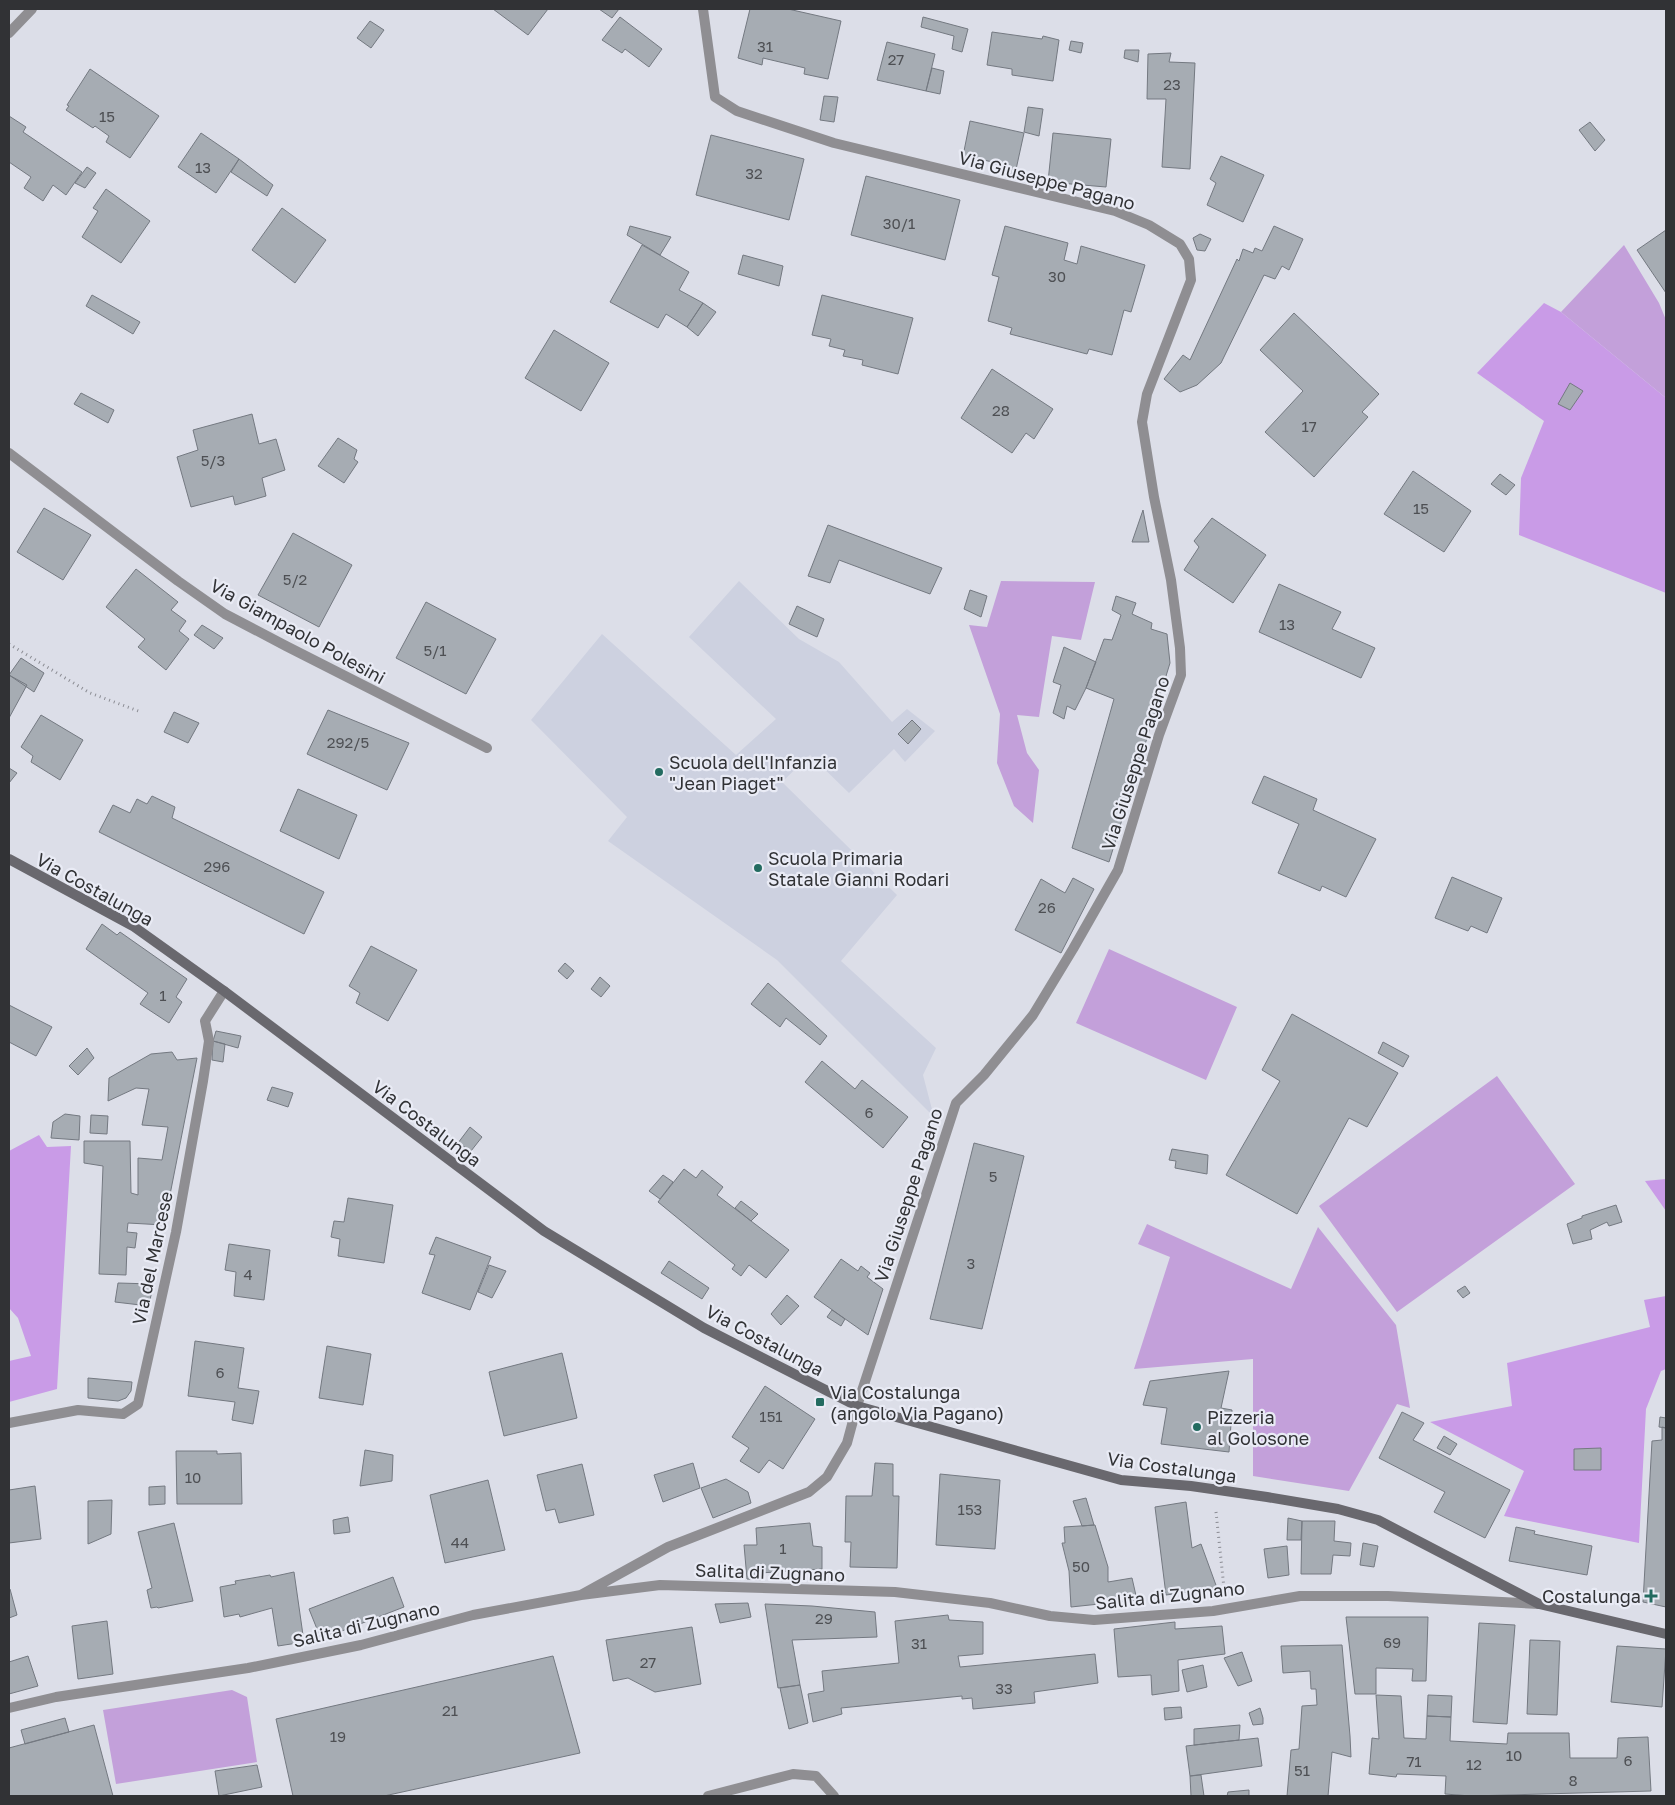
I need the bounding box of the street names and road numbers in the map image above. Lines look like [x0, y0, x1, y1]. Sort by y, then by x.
street label: Via Giuseppe Pagano [956, 146, 1138, 214]
street label: Via Giampaolo Polesini [207, 574, 389, 688]
street label: Via Giuseppe Pagano [1096, 673, 1174, 853]
street label: Via Costalunga [33, 848, 157, 930]
street label: Via Costalunga [368, 1075, 486, 1171]
street label: Via Giuseppe Pagano [869, 1105, 947, 1285]
street label: Via del Marcese [127, 1189, 177, 1327]
street label: Via Costalunga [702, 1300, 828, 1380]
street label: Via Costalunga [1106, 1447, 1238, 1487]
street label: Salita di Zugnano [695, 1558, 845, 1586]
street label: Salita di Zugnano [1094, 1576, 1246, 1614]
street label: Salita di Zugnano [290, 1596, 442, 1652]

